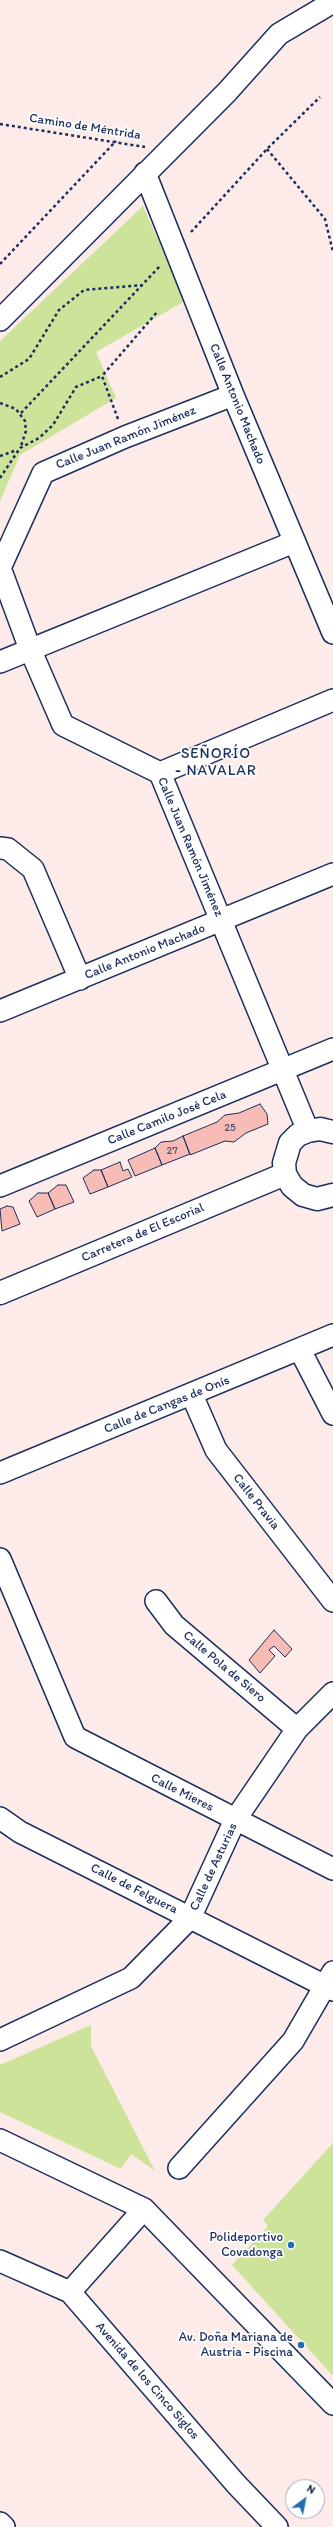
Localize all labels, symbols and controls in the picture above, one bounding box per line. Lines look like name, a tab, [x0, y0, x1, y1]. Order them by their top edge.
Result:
street label: Camino de Méntrida	[28, 110, 142, 144]
street label: Calle Antonio Machado	[206, 341, 268, 467]
street label: Calle Juan Ramón Jiménez	[54, 403, 198, 473]
district label: SEÑORÍO - NAVALAR	[175, 745, 257, 780]
street label: Calle Juan Ramón Jiménez	[154, 775, 226, 919]
street label: Calle Antonio Machado	[82, 921, 208, 983]
street label: Calle Camilo José Cela	[105, 1087, 229, 1149]
house number: 25	[224, 1121, 236, 1135]
house number: 27	[166, 1144, 178, 1158]
street label: Carretera de El Escorial	[79, 1200, 207, 1266]
street label: Calle de Cangas de Onís	[102, 1373, 232, 1437]
street label: Calle Pravia	[229, 1471, 283, 1533]
street label: Calle Pola de Siero	[180, 1628, 268, 1706]
street label: Calle Mieres	[148, 1770, 216, 1816]
street label: Calle de Asturias	[187, 1821, 241, 1913]
street label: Calle de Felguera	[88, 1860, 180, 1918]
place label: Polideportivo Covadonga	[210, 2230, 283, 2261]
marker: Polideportivo Covadonga	[286, 2240, 296, 2250]
street label: Avenida de los Cinco Siglos	[92, 2319, 202, 2443]
place label: Av. Doña Mariana de Austria - Piscina	[179, 2330, 293, 2361]
marker: Av. Doña Mariana de Austria - Piscina	[296, 2340, 306, 2350]
north arrow	[285, 2479, 325, 2519]
text: N	[304, 2482, 318, 2497]

